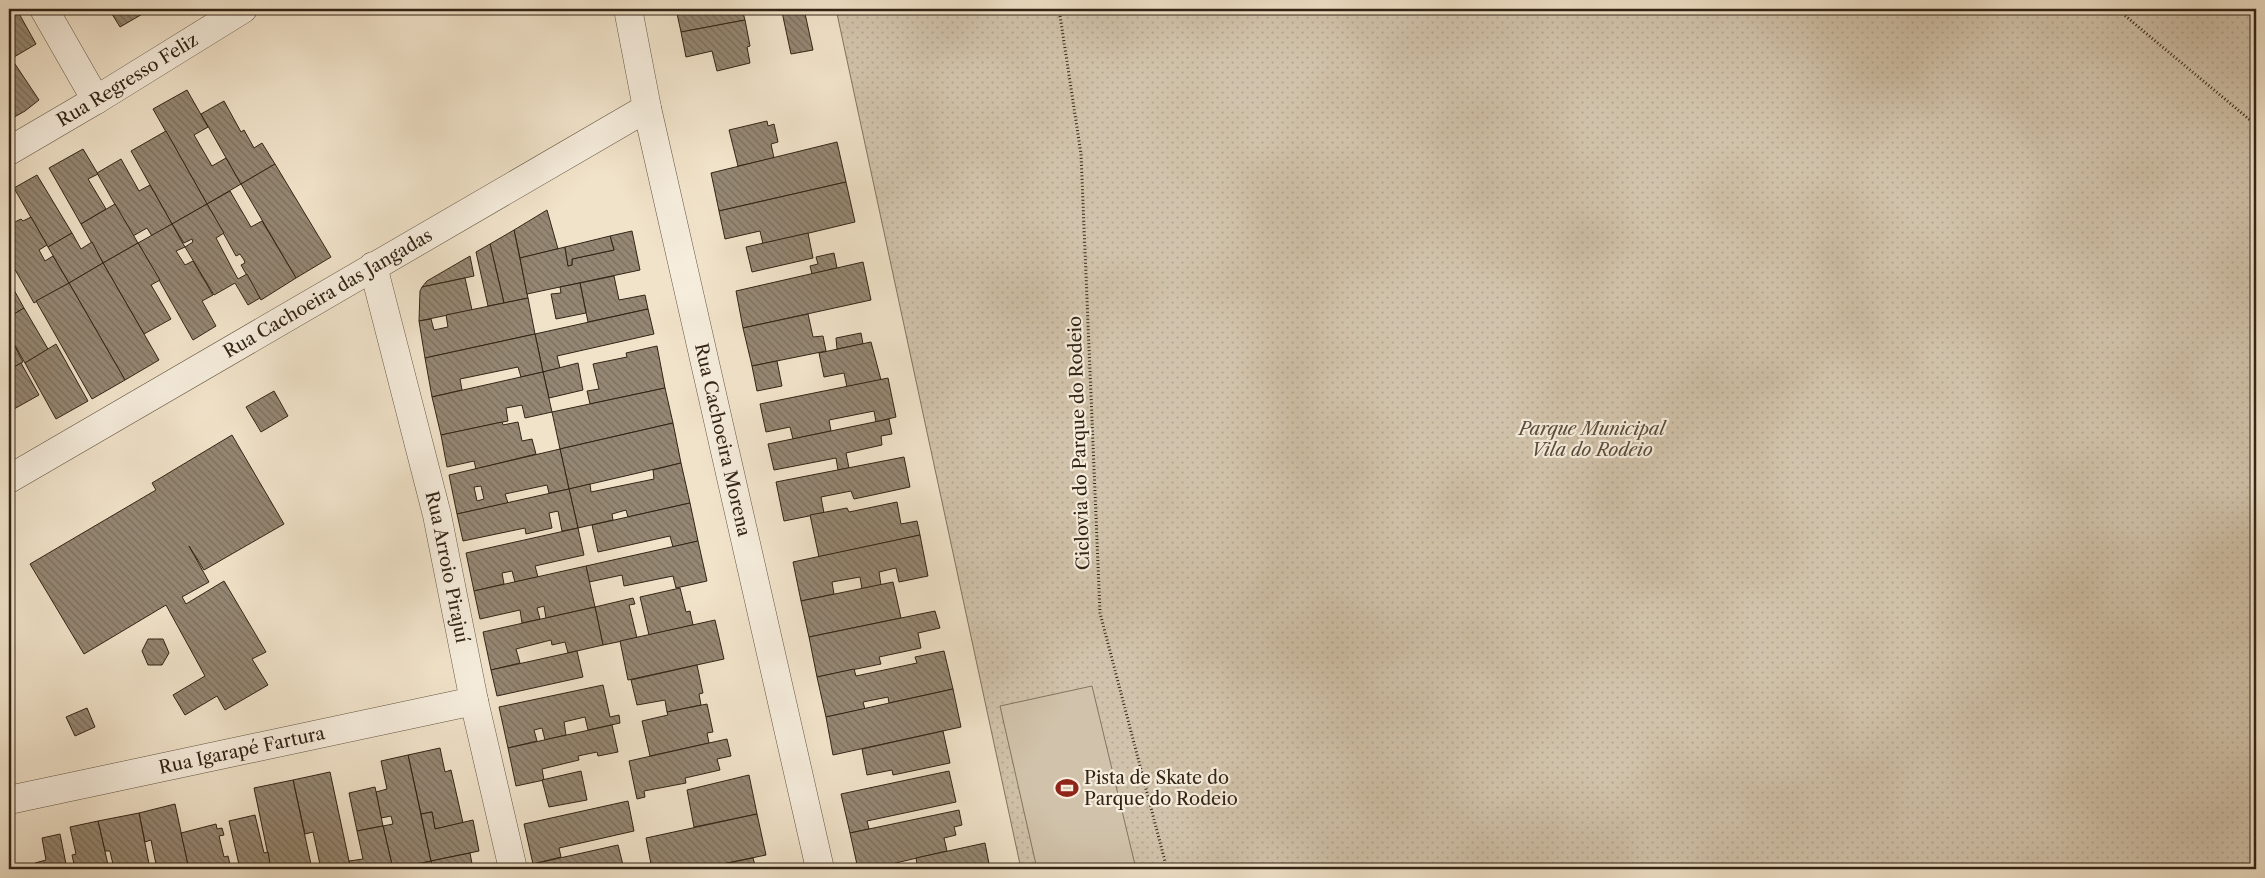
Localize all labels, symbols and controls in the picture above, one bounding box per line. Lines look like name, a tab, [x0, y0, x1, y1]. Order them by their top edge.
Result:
street label: Rua Regresso Feliz	[53, 29, 202, 131]
street label: Rua Cachoeira das Jangadas	[220, 224, 436, 363]
street label: Ciclovia do Parque do Rodeio	[1064, 315, 1094, 571]
street label: Rua Cachoeira Morena	[690, 341, 755, 539]
park label: Parque Municipal Vila do Rodeio	[1517, 418, 1667, 461]
street label: Rua Arroio Pirajuí	[420, 489, 473, 645]
street label: Rua Igarapé Fartura	[157, 722, 327, 779]
place label: Pista de Skate do Parque do Rodeio	[1084, 767, 1238, 810]
sports icon: Pista de Skate do Parque do Rodeio	[1054, 775, 1080, 801]

